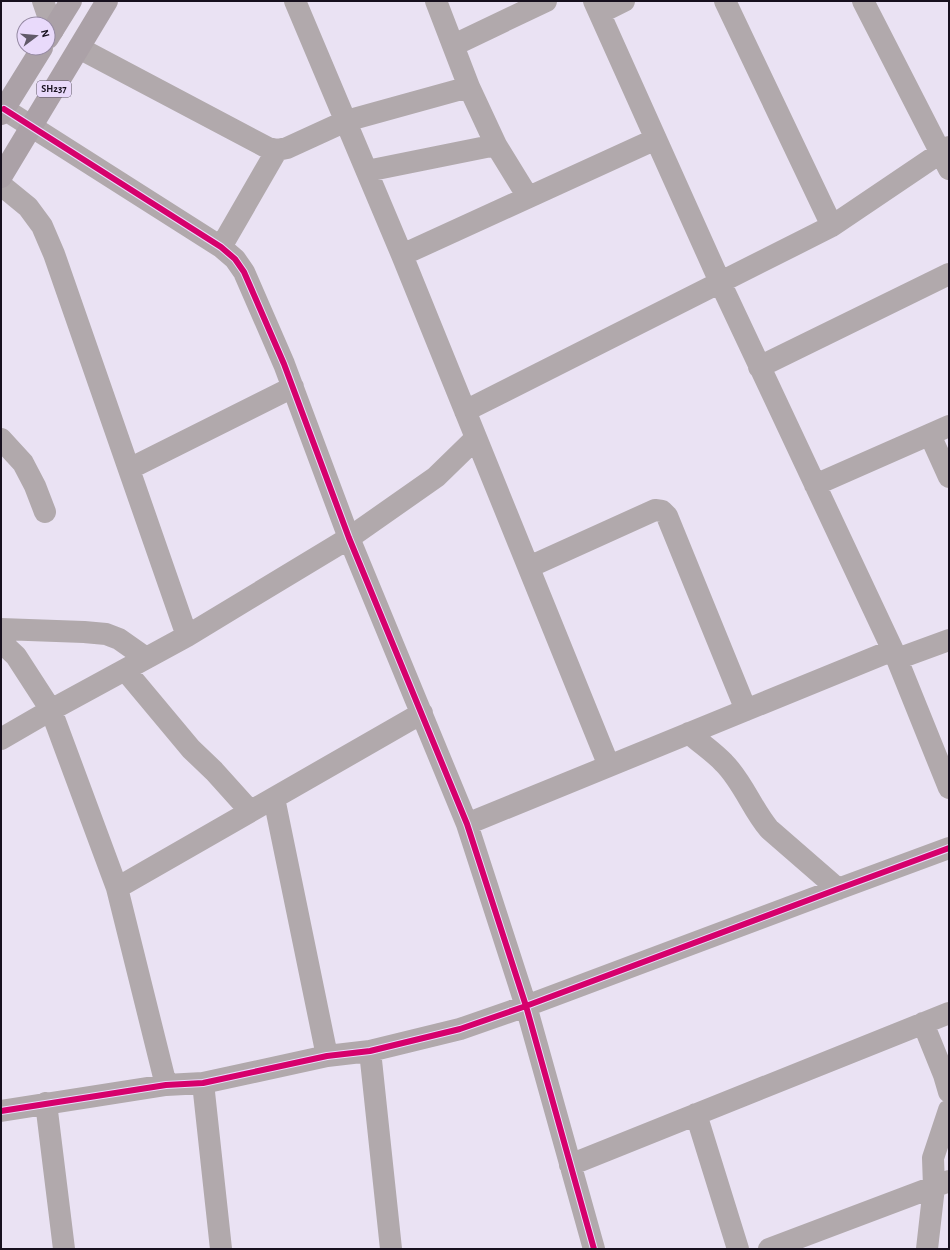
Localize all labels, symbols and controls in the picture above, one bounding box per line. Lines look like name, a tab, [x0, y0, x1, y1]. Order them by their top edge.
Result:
north arrow	[16, 16, 56, 56]
text: N	[39, 28, 51, 39]
road number: SH237	[37, 81, 71, 97]

